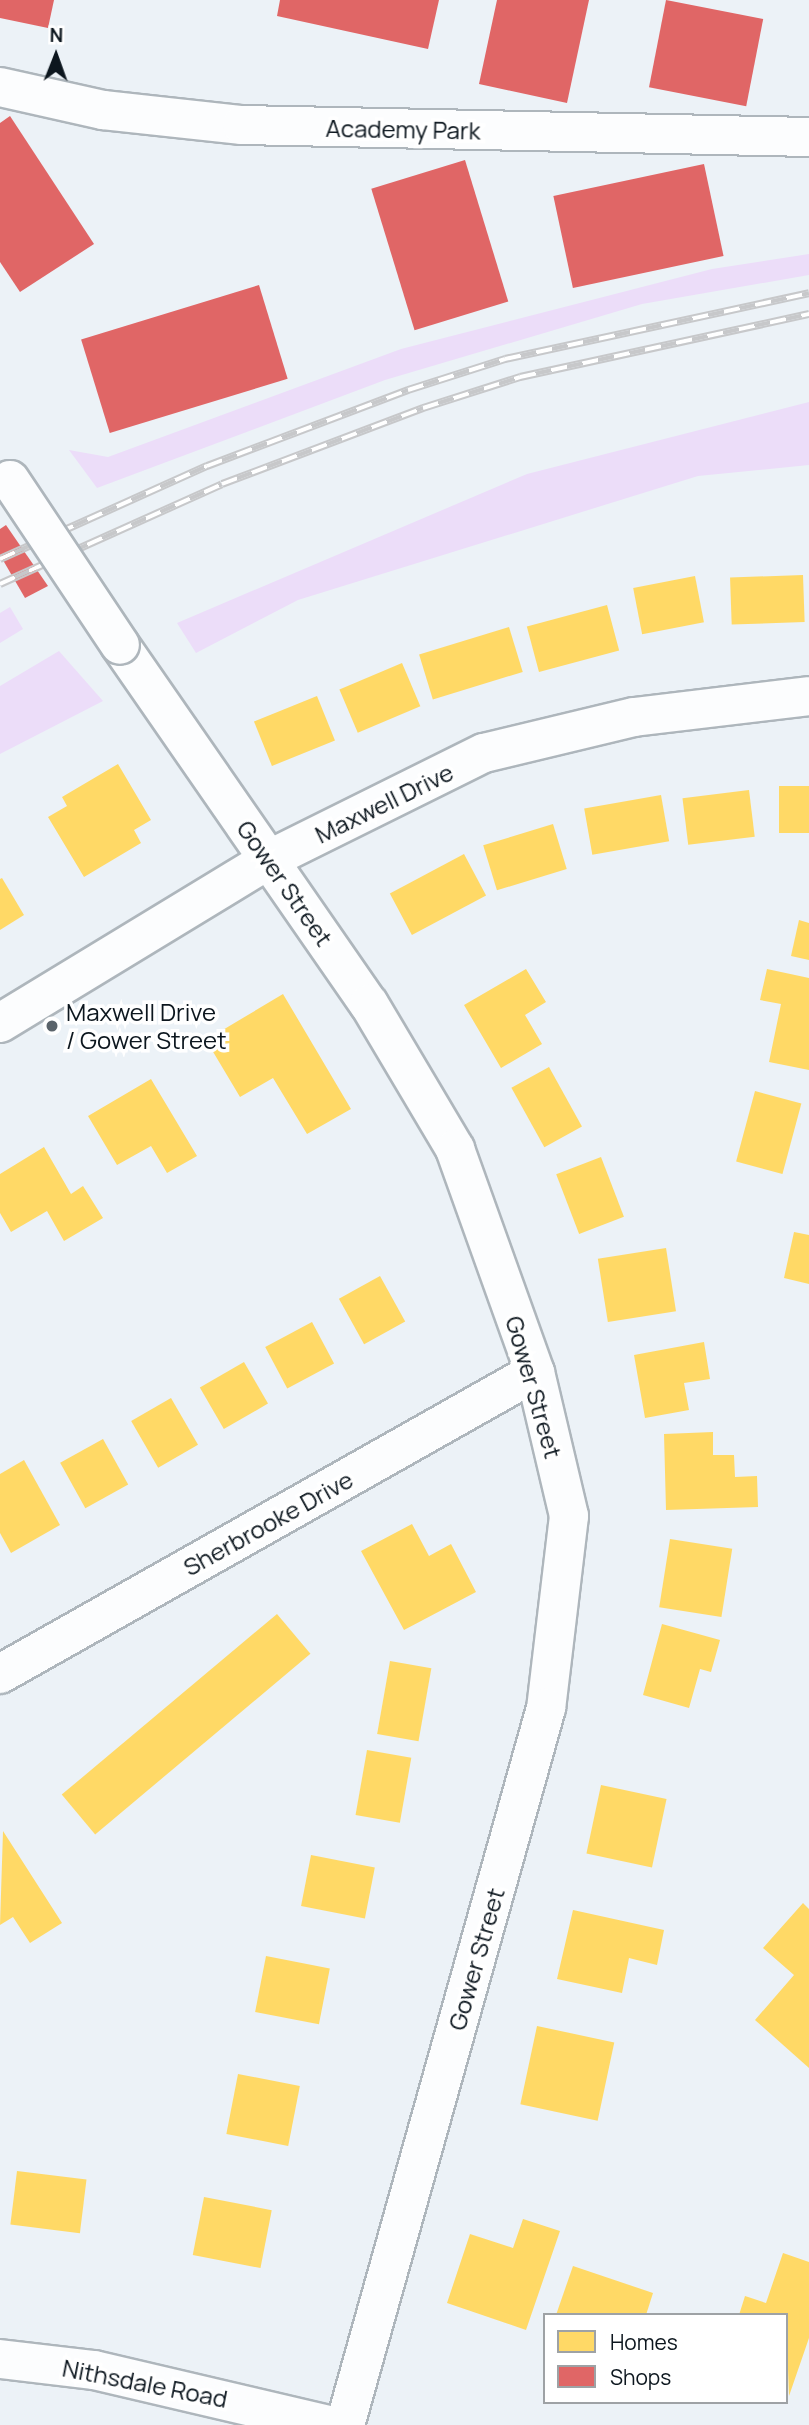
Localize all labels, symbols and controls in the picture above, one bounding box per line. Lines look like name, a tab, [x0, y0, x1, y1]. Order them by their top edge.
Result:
north arrow	[21, 21, 91, 91]
text: N	[49, 22, 63, 48]
street label: Academy Park	[325, 113, 481, 145]
street label: Maxwell Drive	[310, 757, 458, 849]
street label: Gower Street	[231, 815, 339, 951]
place label: Maxwell Drive / Gower Street	[66, 998, 227, 1054]
marker: Maxwell Drive / Gower Street	[44, 1018, 60, 1034]
street label: Gower Street	[500, 1313, 568, 1461]
street label: Sherbrooke Drive	[178, 1465, 358, 1581]
street label: Gower Street	[442, 1885, 510, 2033]
legend	[543, 2313, 788, 2404]
text: Homes	[610, 2328, 678, 2356]
street label: Nithsdale Road	[60, 2353, 230, 2413]
text: Shops	[610, 2363, 671, 2391]

